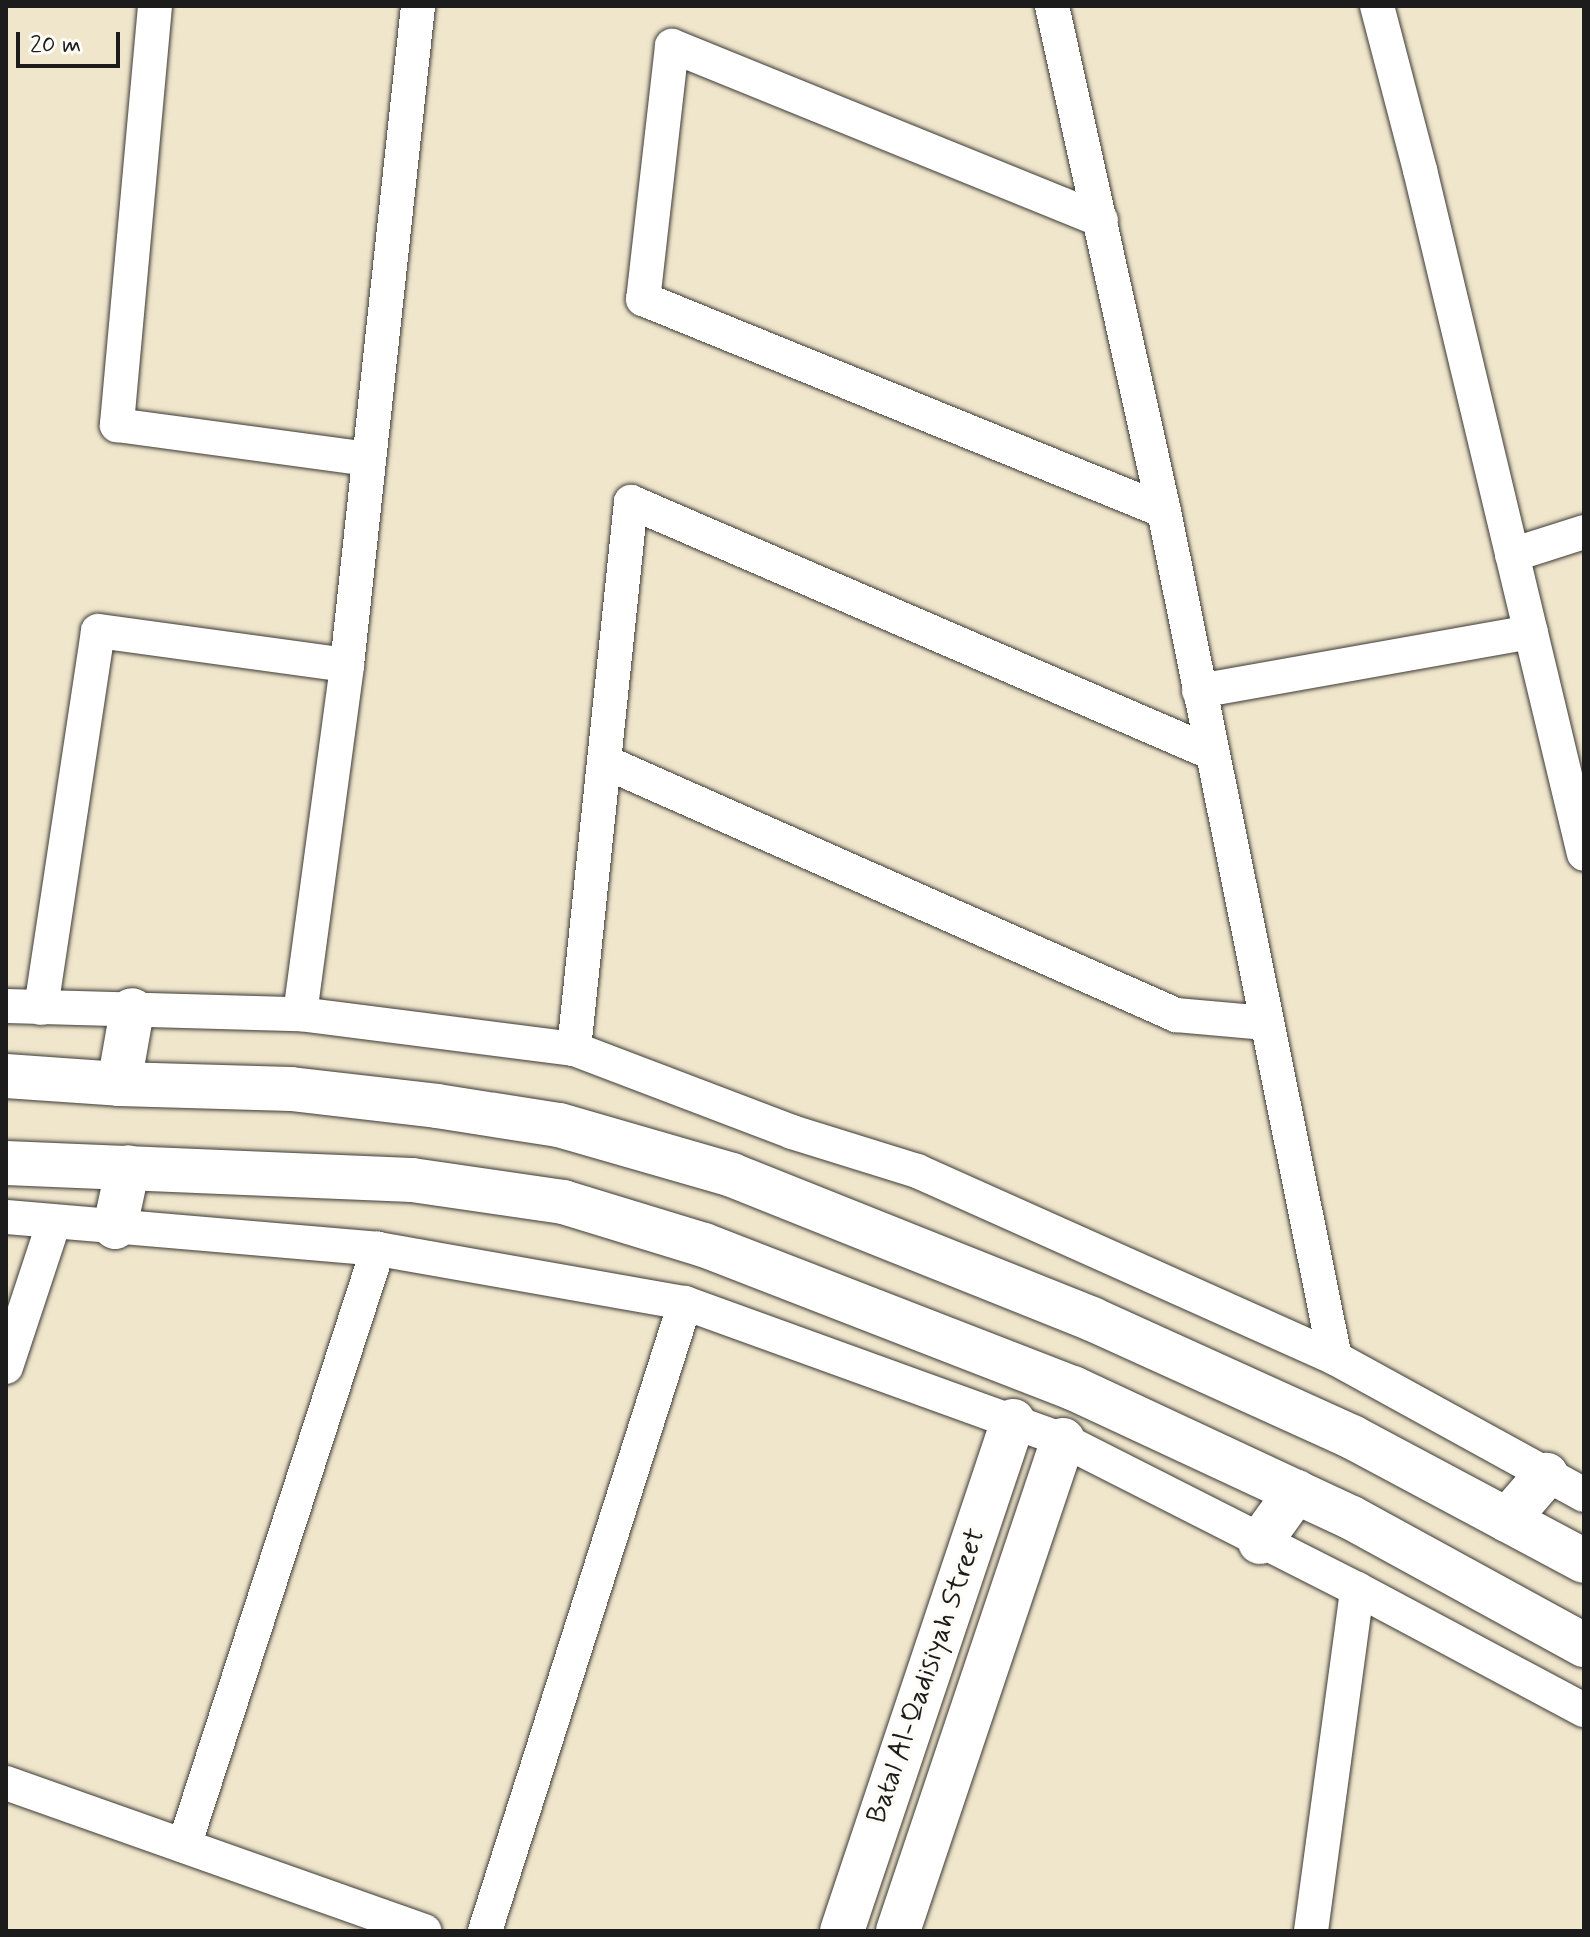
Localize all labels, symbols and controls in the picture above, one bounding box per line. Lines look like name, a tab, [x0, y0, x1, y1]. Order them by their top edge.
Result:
scale bar	[20, 16, 124, 66]
text: 20 m	[30, 30, 81, 61]
street label: Batal Al-Qadisiyah Street	[861, 1525, 993, 1827]

